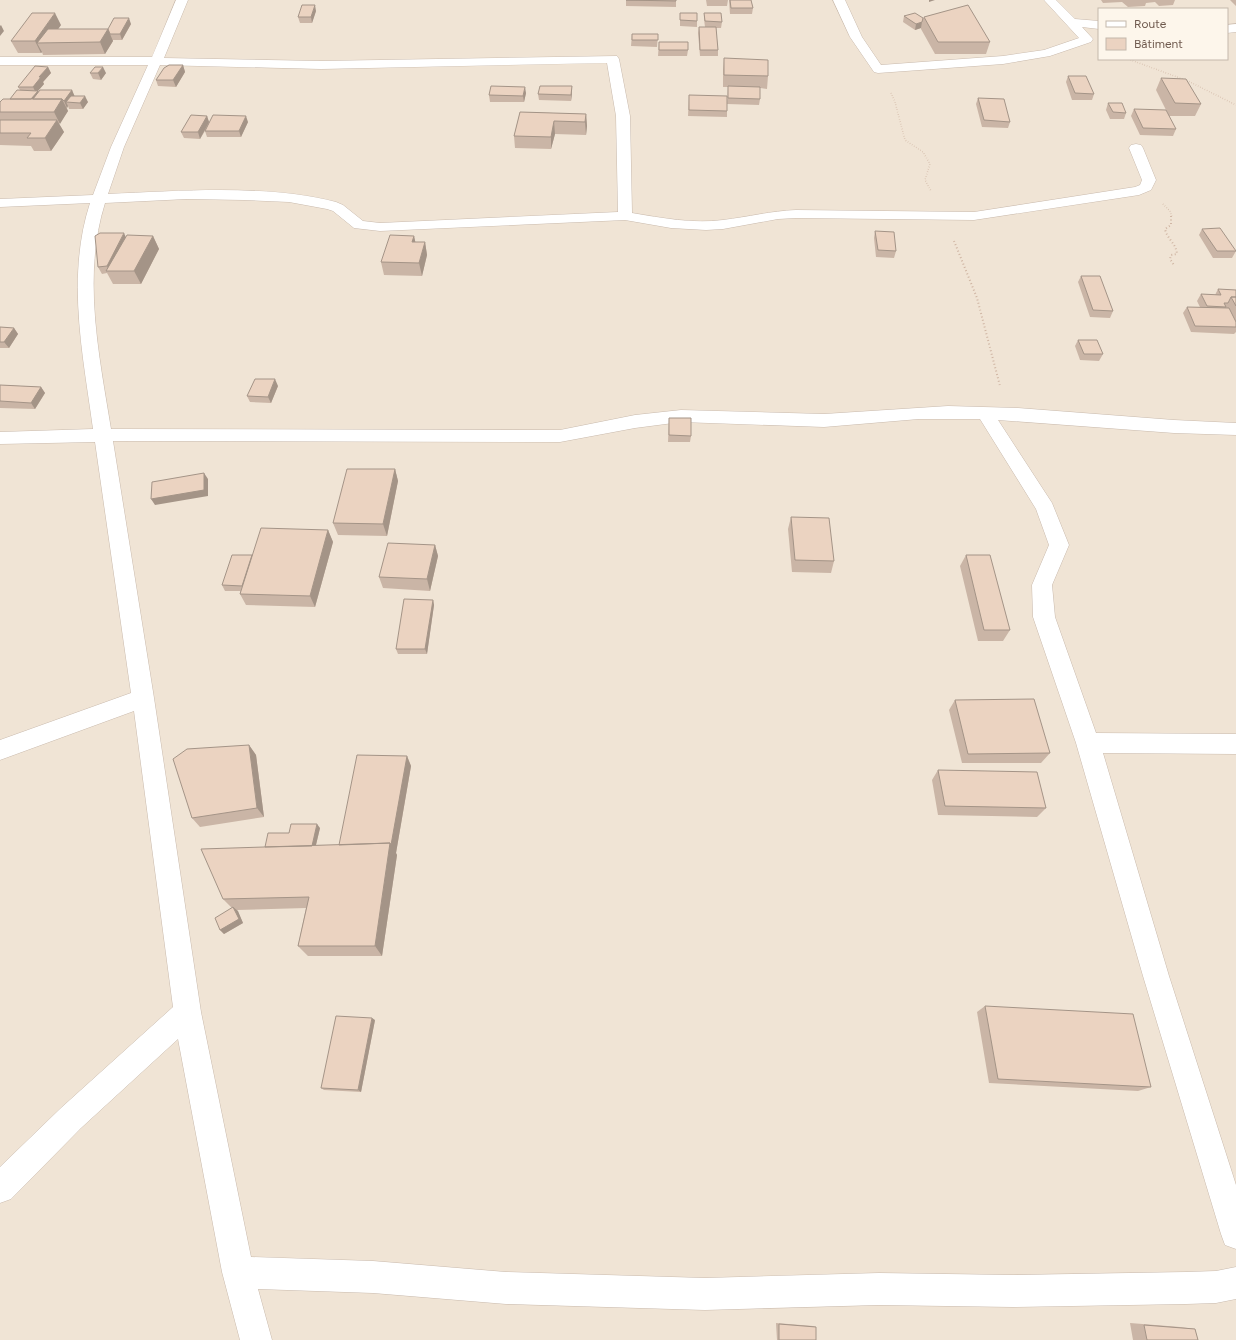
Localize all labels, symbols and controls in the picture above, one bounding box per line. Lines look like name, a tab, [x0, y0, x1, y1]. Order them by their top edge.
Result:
legend	[1098, 8, 1228, 60]
text: Route	[1134, 17, 1167, 31]
text: Bâtiment	[1134, 37, 1183, 51]

